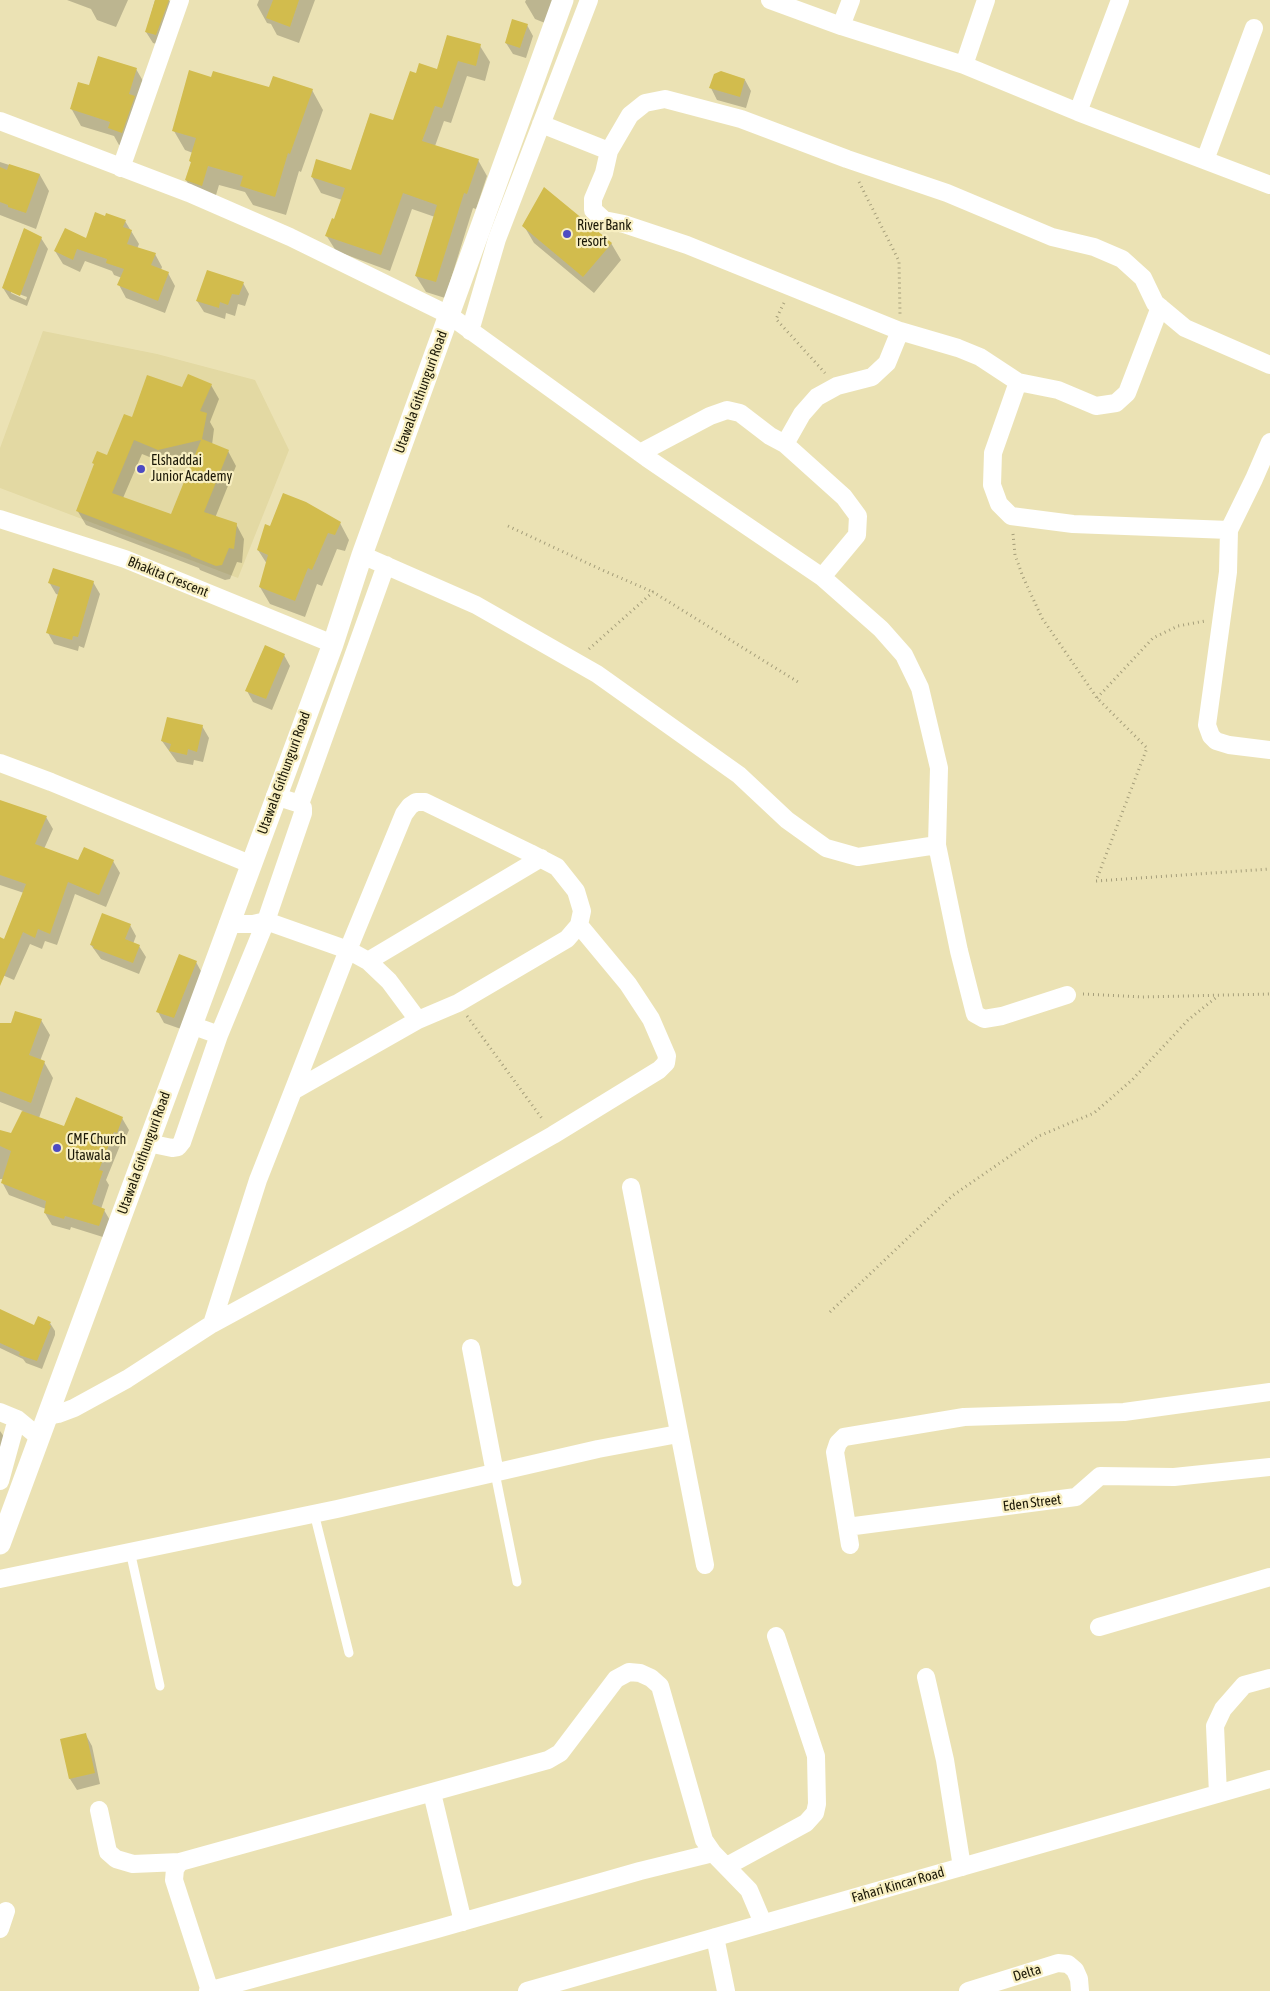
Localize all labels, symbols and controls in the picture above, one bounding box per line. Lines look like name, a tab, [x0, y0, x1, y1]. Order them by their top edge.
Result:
place label: River Bank resort	[577, 218, 631, 250]
marker: River Bank resort	[561, 228, 573, 240]
street label: Utawala Githunguri Road	[391, 328, 451, 456]
place label: Elshaddai Junior Academy	[151, 453, 232, 486]
marker: Elshaddai Junior Academy	[135, 463, 147, 475]
street label: Bhakita Crescent	[125, 553, 211, 601]
street label: Utawala Githunguri Road	[254, 709, 314, 837]
street label: Utawala Githunguri Road	[114, 1089, 174, 1217]
place label: CMF Church Utawala	[67, 1132, 126, 1164]
marker: CMF Church Utawala	[51, 1142, 63, 1154]
street label: Eden Street	[1002, 1491, 1062, 1515]
street label: Fahari Kincar Road	[850, 1864, 946, 1906]
street label: Delta	[1011, 1961, 1043, 1985]

